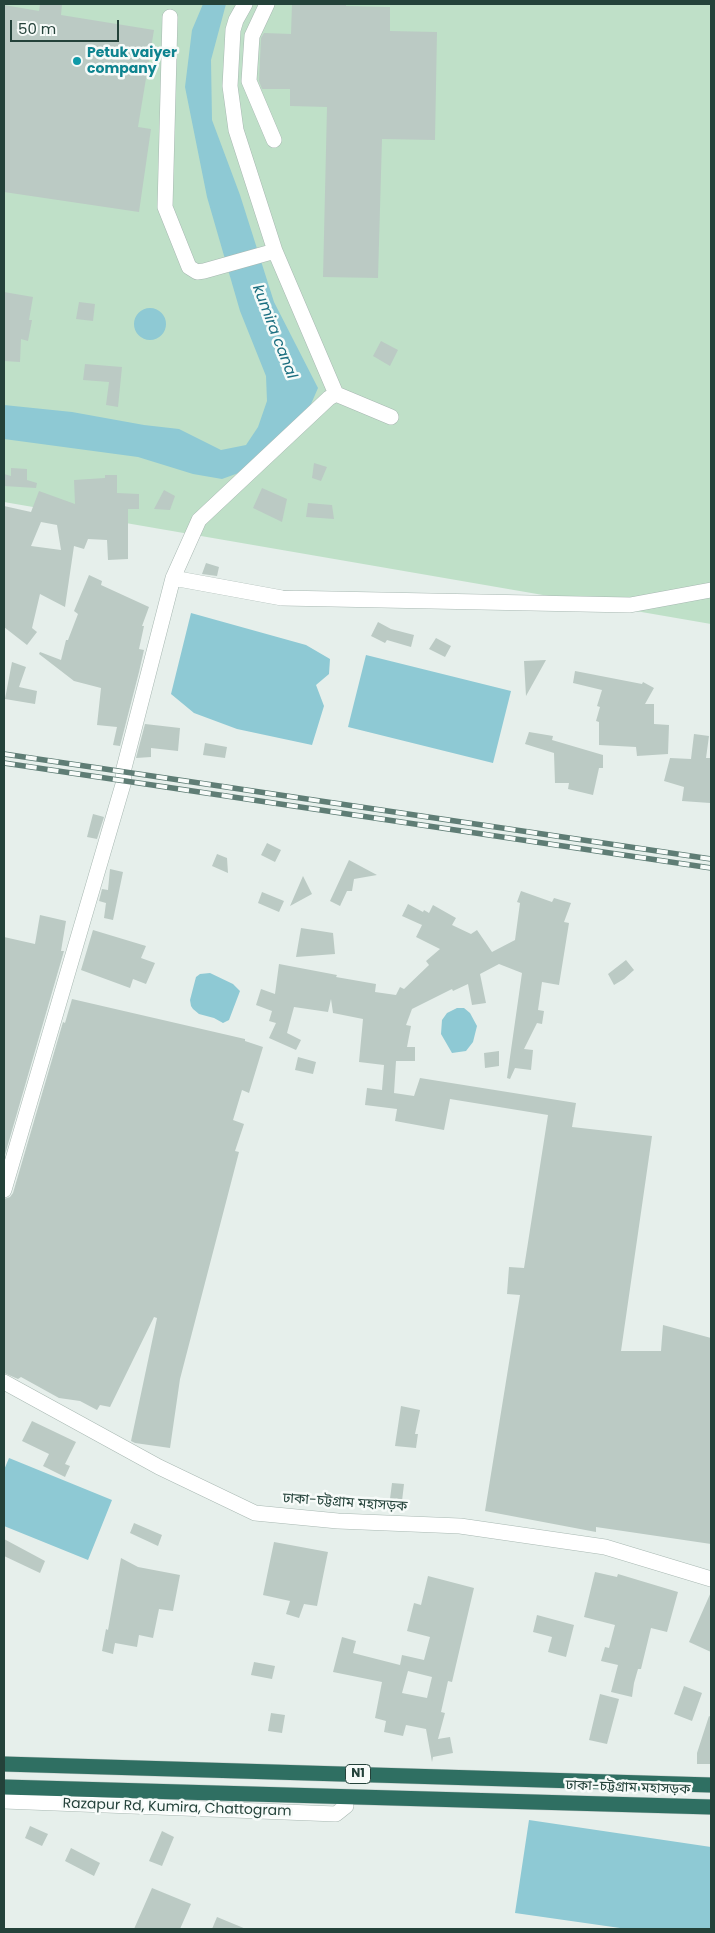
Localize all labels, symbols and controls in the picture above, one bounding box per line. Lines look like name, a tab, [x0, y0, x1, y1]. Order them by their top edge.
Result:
scale bar	[12, 10, 121, 42]
text: 50 m	[18, 18, 56, 39]
place label: Petuk vaiyer company	[87, 45, 177, 78]
marker: Petuk vaiyer company	[71, 55, 83, 67]
water label: kumira canal	[248, 282, 300, 382]
street label: ঢাকা-চট্টগ্রাম মহাসড়ক	[282, 1490, 408, 1516]
road number: N1	[346, 1765, 370, 1784]
street label: ঢাকা-চট্টগ্রাম মহাসড়ক	[565, 1777, 691, 1799]
street label: Razapur Rd, Kumira, Chattogram	[62, 1796, 292, 1820]

